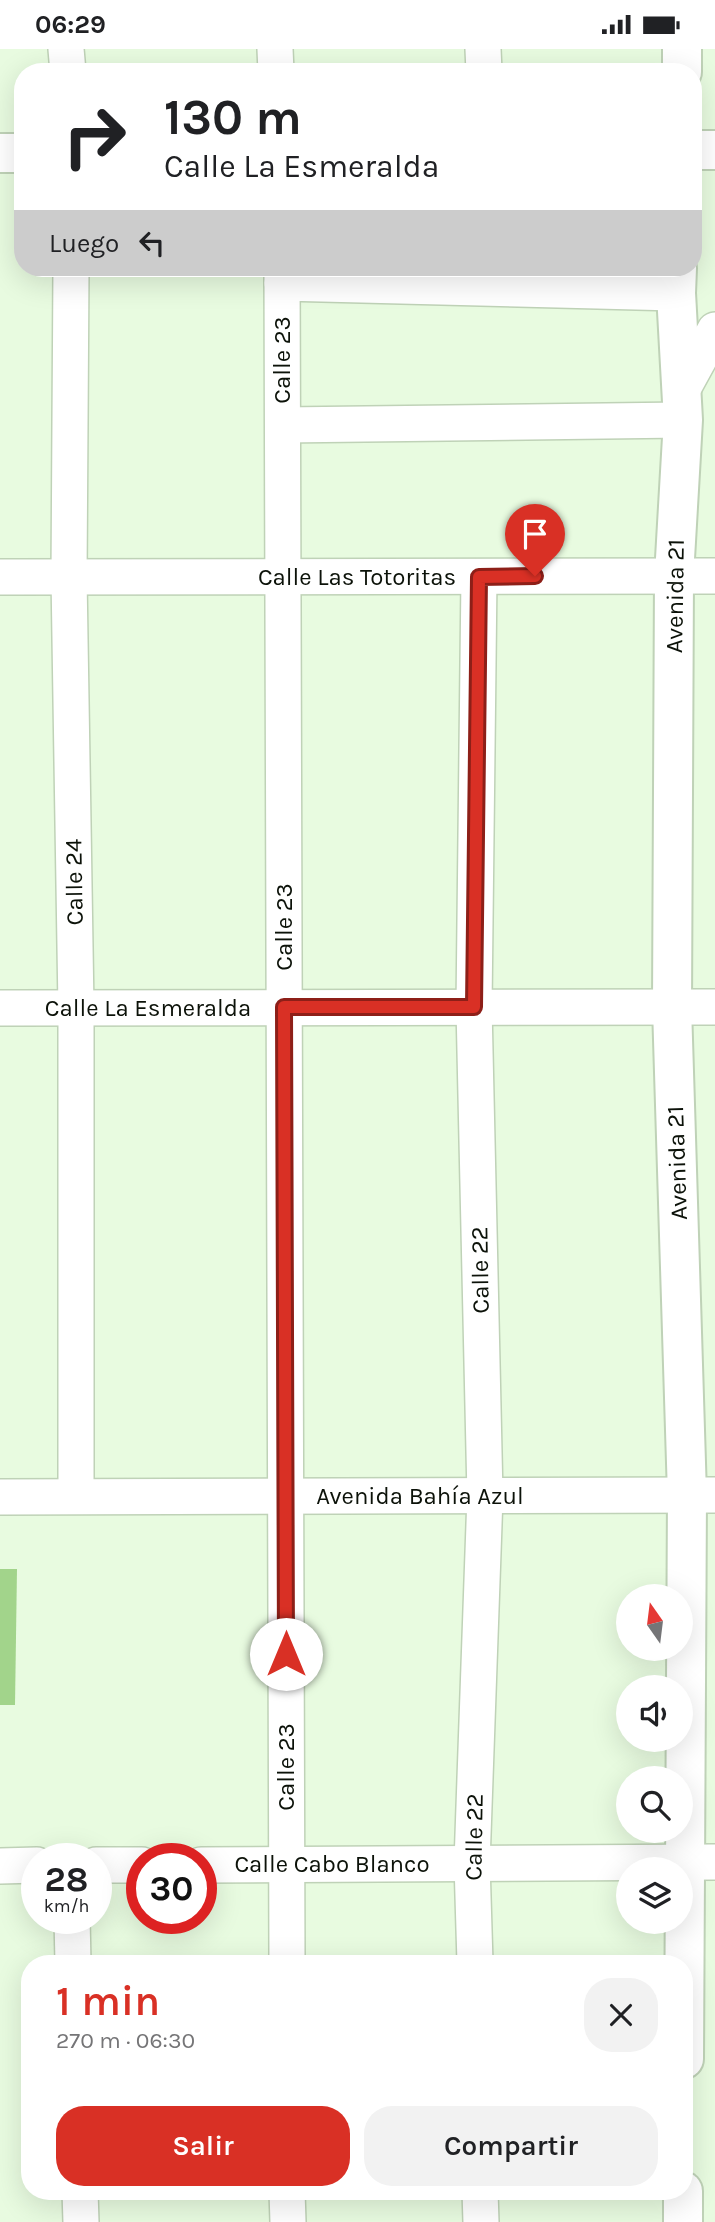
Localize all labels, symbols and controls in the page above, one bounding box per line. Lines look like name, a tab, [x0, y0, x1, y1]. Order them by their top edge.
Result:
text: 06:29	[35, 9, 106, 40]
text: 130 m	[164, 89, 302, 146]
icon: right	[49, 91, 140, 182]
text: Calle La Esmeralda	[164, 148, 439, 185]
icon: left	[133, 224, 171, 262]
text: Luego	[49, 228, 119, 259]
street label: Calle 23	[268, 316, 296, 404]
pin	[505, 504, 565, 576]
icon: arrive	[516, 515, 554, 553]
street label: Avenida 21	[660, 539, 690, 653]
street label: Calle Las Totoritas	[258, 563, 456, 591]
street label: Calle 24	[59, 838, 89, 926]
street label: Calle 23	[270, 883, 298, 971]
street label: Calle La Esmeralda	[45, 994, 251, 1022]
street label: Avenida 21	[661, 1105, 693, 1221]
street label: Calle 22	[465, 1226, 495, 1314]
street label: Avenida Bahía Azul	[316, 1482, 524, 1510]
north arrow	[616, 1584, 693, 1661]
map controls	[616, 1584, 693, 1934]
position arrow	[249, 1617, 323, 1691]
button: sound	[616, 1675, 693, 1752]
street label: Calle 23	[272, 1723, 300, 1811]
button: search	[616, 1766, 693, 1843]
street label: Calle 22	[459, 1793, 489, 1881]
speed limit sign: 30	[126, 1843, 217, 1934]
street label: Calle Cabo Blanco	[234, 1850, 430, 1878]
button: layers	[616, 1857, 693, 1934]
text: 28	[45, 1859, 88, 1900]
text: km/h	[44, 1895, 89, 1917]
text: 1 min	[56, 1976, 160, 2026]
button: close	[584, 1978, 658, 2052]
text: 270 m · 06:30	[56, 2027, 195, 2054]
button: Salir	[56, 2106, 350, 2186]
button: Compartir	[364, 2106, 658, 2186]

